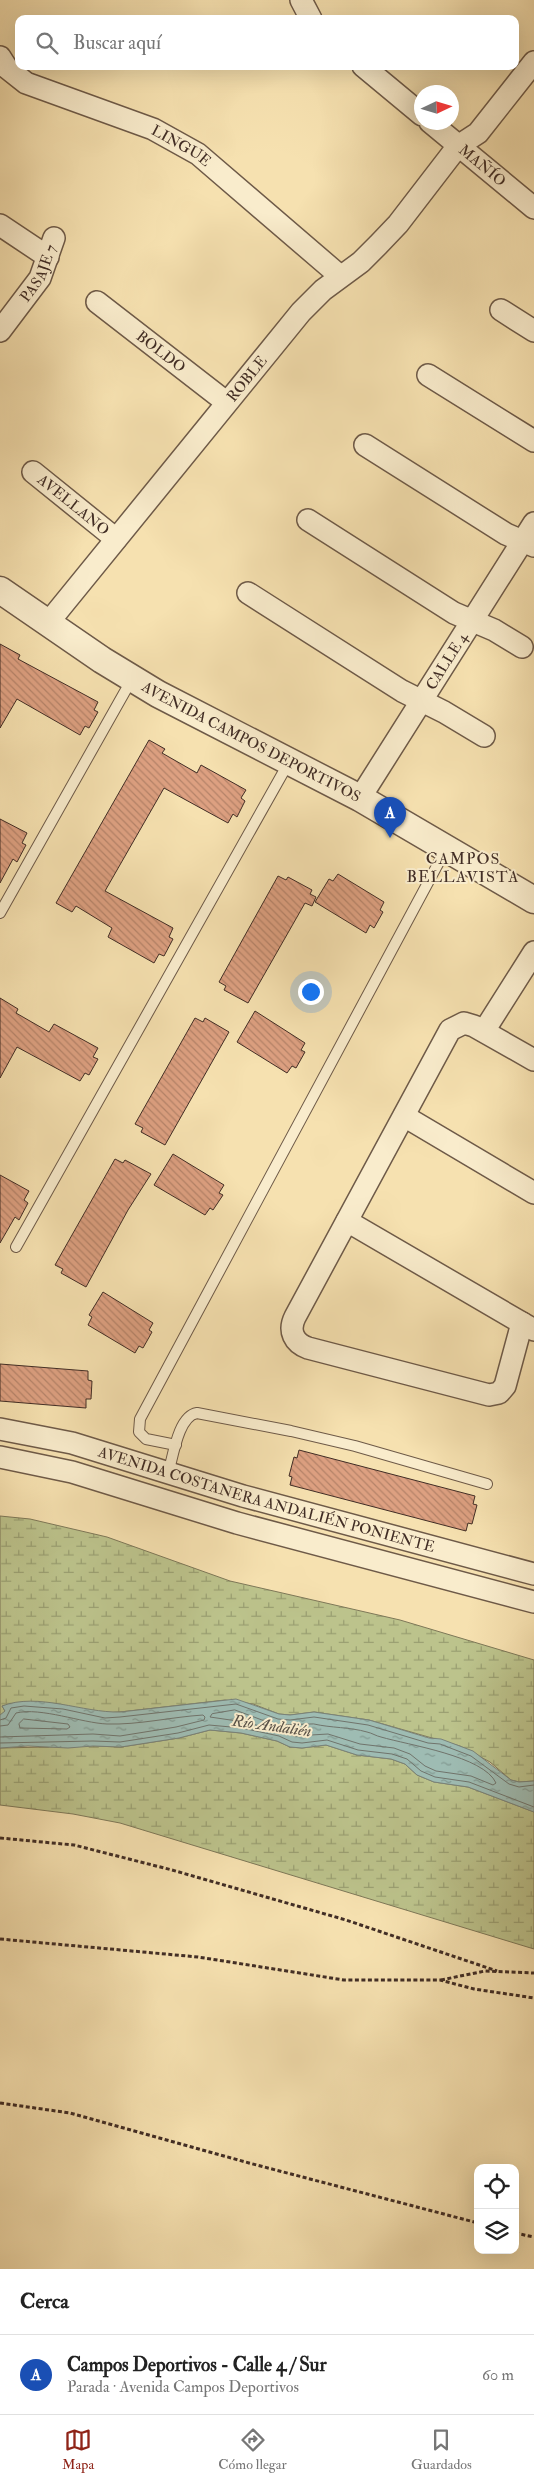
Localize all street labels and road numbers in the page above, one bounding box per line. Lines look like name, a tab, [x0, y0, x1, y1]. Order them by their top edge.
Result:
street label: LINGUE	[148, 121, 215, 171]
street label: MAÑÍO	[455, 141, 510, 191]
street label: PASAJE 7	[16, 242, 61, 306]
street label: BOLDO	[132, 327, 189, 377]
street label: ROBLE	[223, 352, 272, 406]
street label: AVELLANO	[33, 470, 113, 540]
street label: CALLE 4	[422, 628, 473, 694]
street label: AVENIDA CAMPOS DEPORTIVOS	[137, 677, 364, 807]
street label: AVENIDA COSTANERA ANDALIÉN PONIENTE	[95, 1442, 437, 1557]

